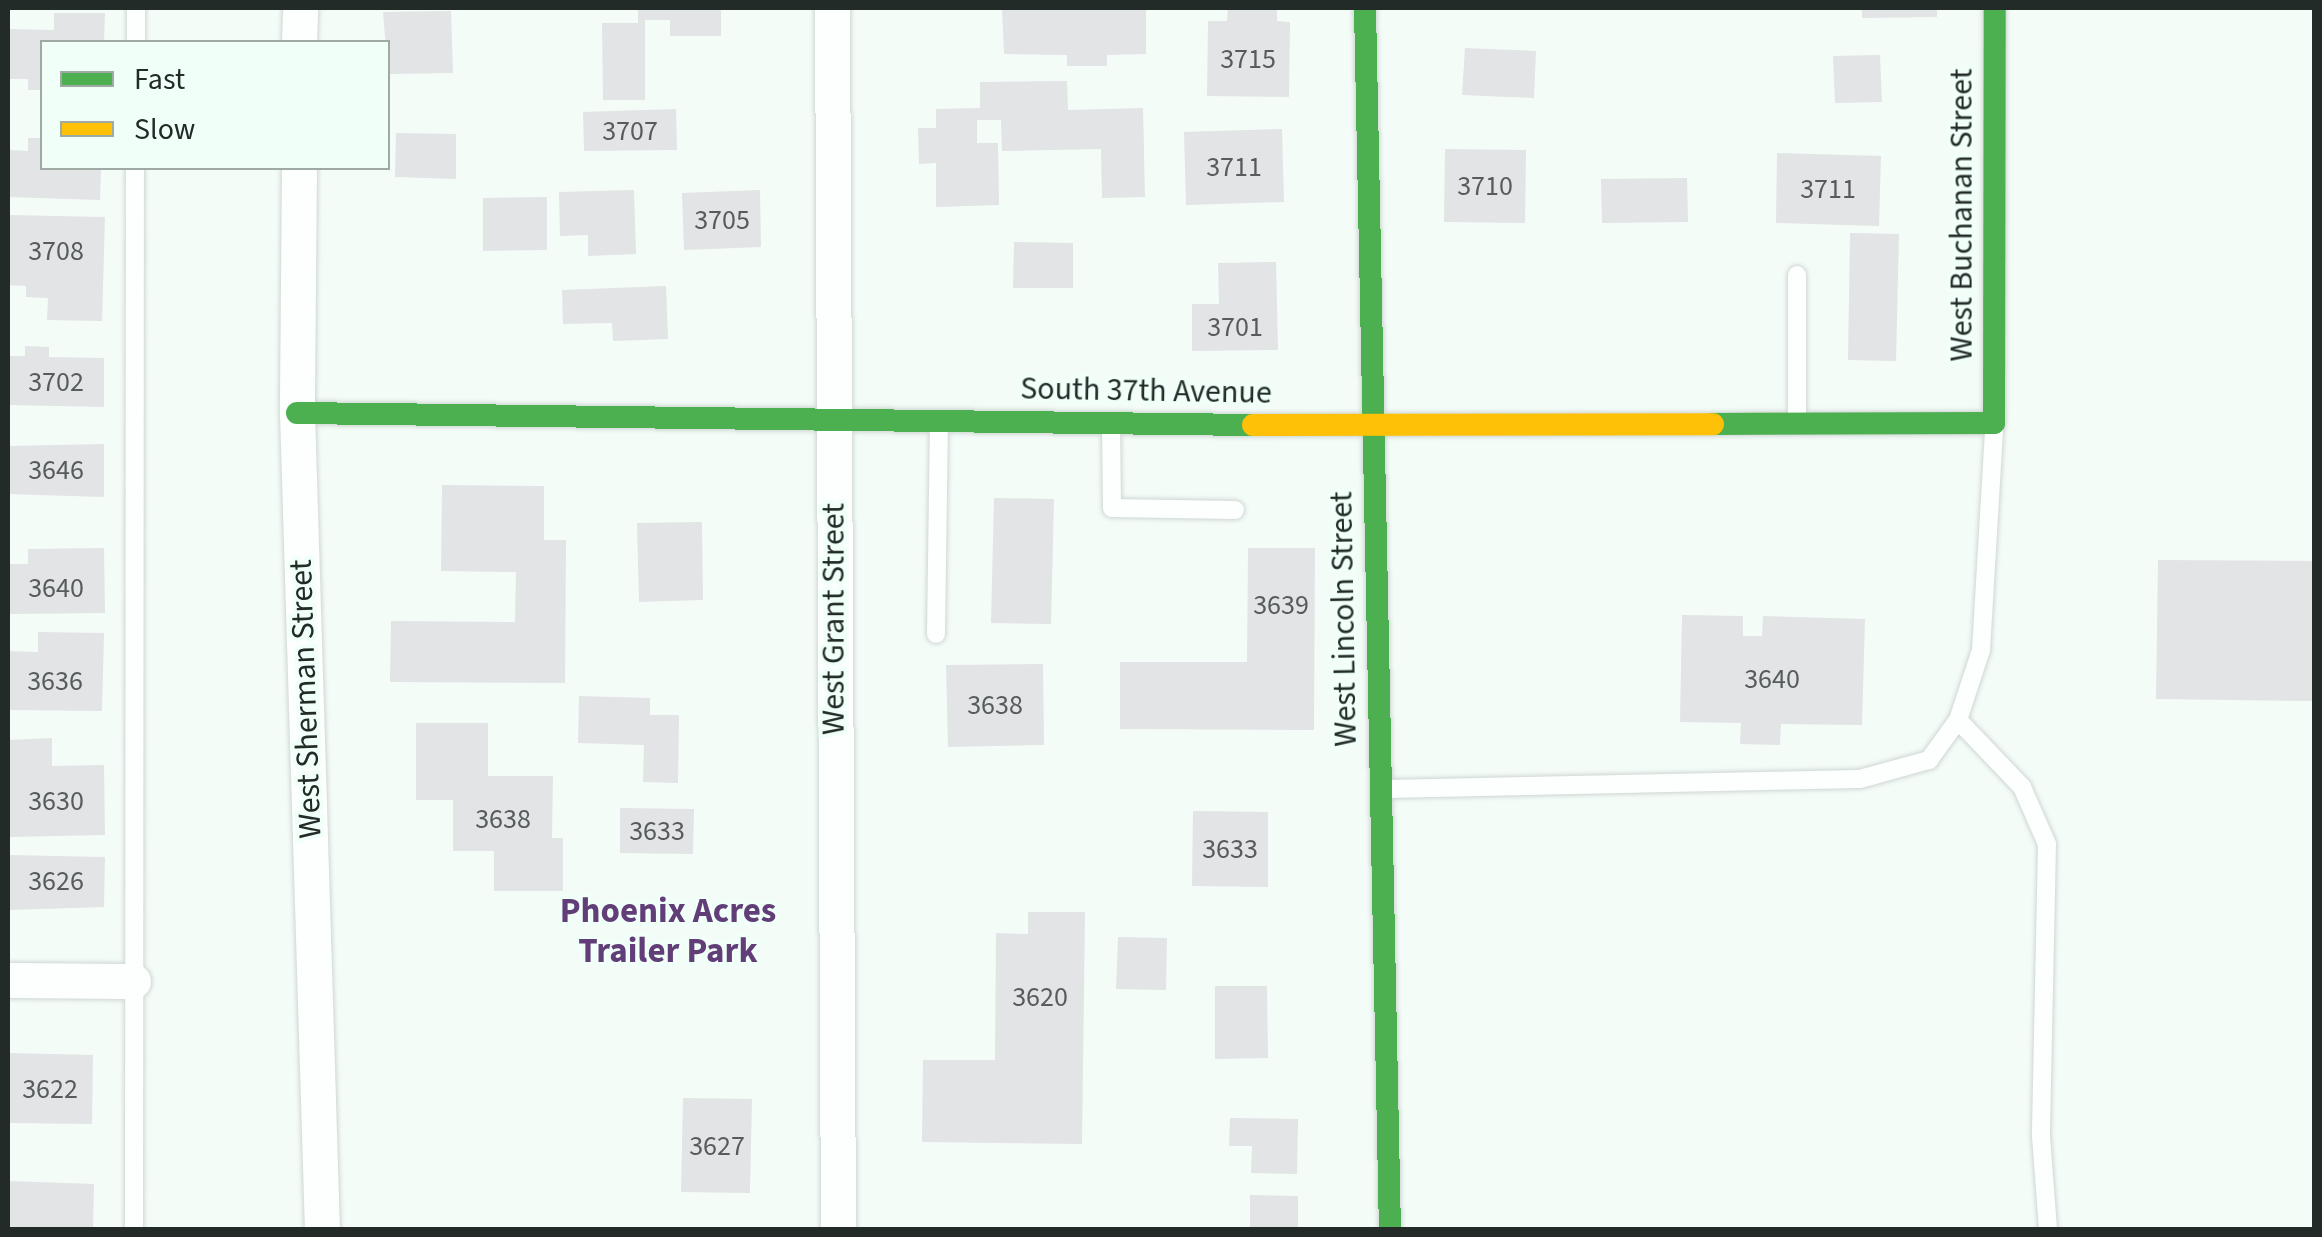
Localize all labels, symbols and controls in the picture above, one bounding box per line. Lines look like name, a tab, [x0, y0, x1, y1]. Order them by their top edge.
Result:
legend	[40, 40, 390, 170]
house number: 3715	[1220, 42, 1276, 76]
text: Fast	[134, 58, 185, 101]
street label: West Buchanan Street	[1943, 68, 1981, 362]
text: Slow	[134, 108, 195, 151]
house number: 3707	[602, 114, 658, 148]
house number: 3711	[1206, 150, 1262, 184]
house number: 3710	[1457, 169, 1513, 203]
house number: 3711	[1800, 172, 1856, 206]
house number: 3705	[694, 203, 750, 237]
house number: 3708	[28, 234, 84, 268]
house number: 3701	[1207, 310, 1263, 344]
house number: 3702	[28, 365, 84, 399]
street label: South 37th Avenue	[1020, 370, 1272, 412]
house number: 3646	[28, 453, 84, 487]
street label: West Lincoln Street	[1323, 491, 1365, 747]
street label: West Grant Street	[815, 503, 853, 735]
street label: West Sherman Street	[282, 559, 330, 839]
house number: 3640	[28, 571, 84, 605]
house number: 3639	[1253, 588, 1309, 622]
house number: 3640	[1744, 662, 1800, 696]
house number: 3636	[27, 664, 83, 698]
house number: 3638	[967, 688, 1023, 722]
house number: 3630	[28, 784, 84, 818]
house number: 3638	[475, 802, 531, 836]
house number: 3633	[629, 814, 685, 848]
house number: 3633	[1202, 832, 1258, 866]
house number: 3626	[28, 864, 84, 898]
district label: Phoenix Acres Trailer Park	[560, 890, 776, 972]
house number: 3620	[1012, 980, 1068, 1014]
house number: 3622	[22, 1072, 78, 1106]
house number: 3627	[689, 1129, 745, 1163]

